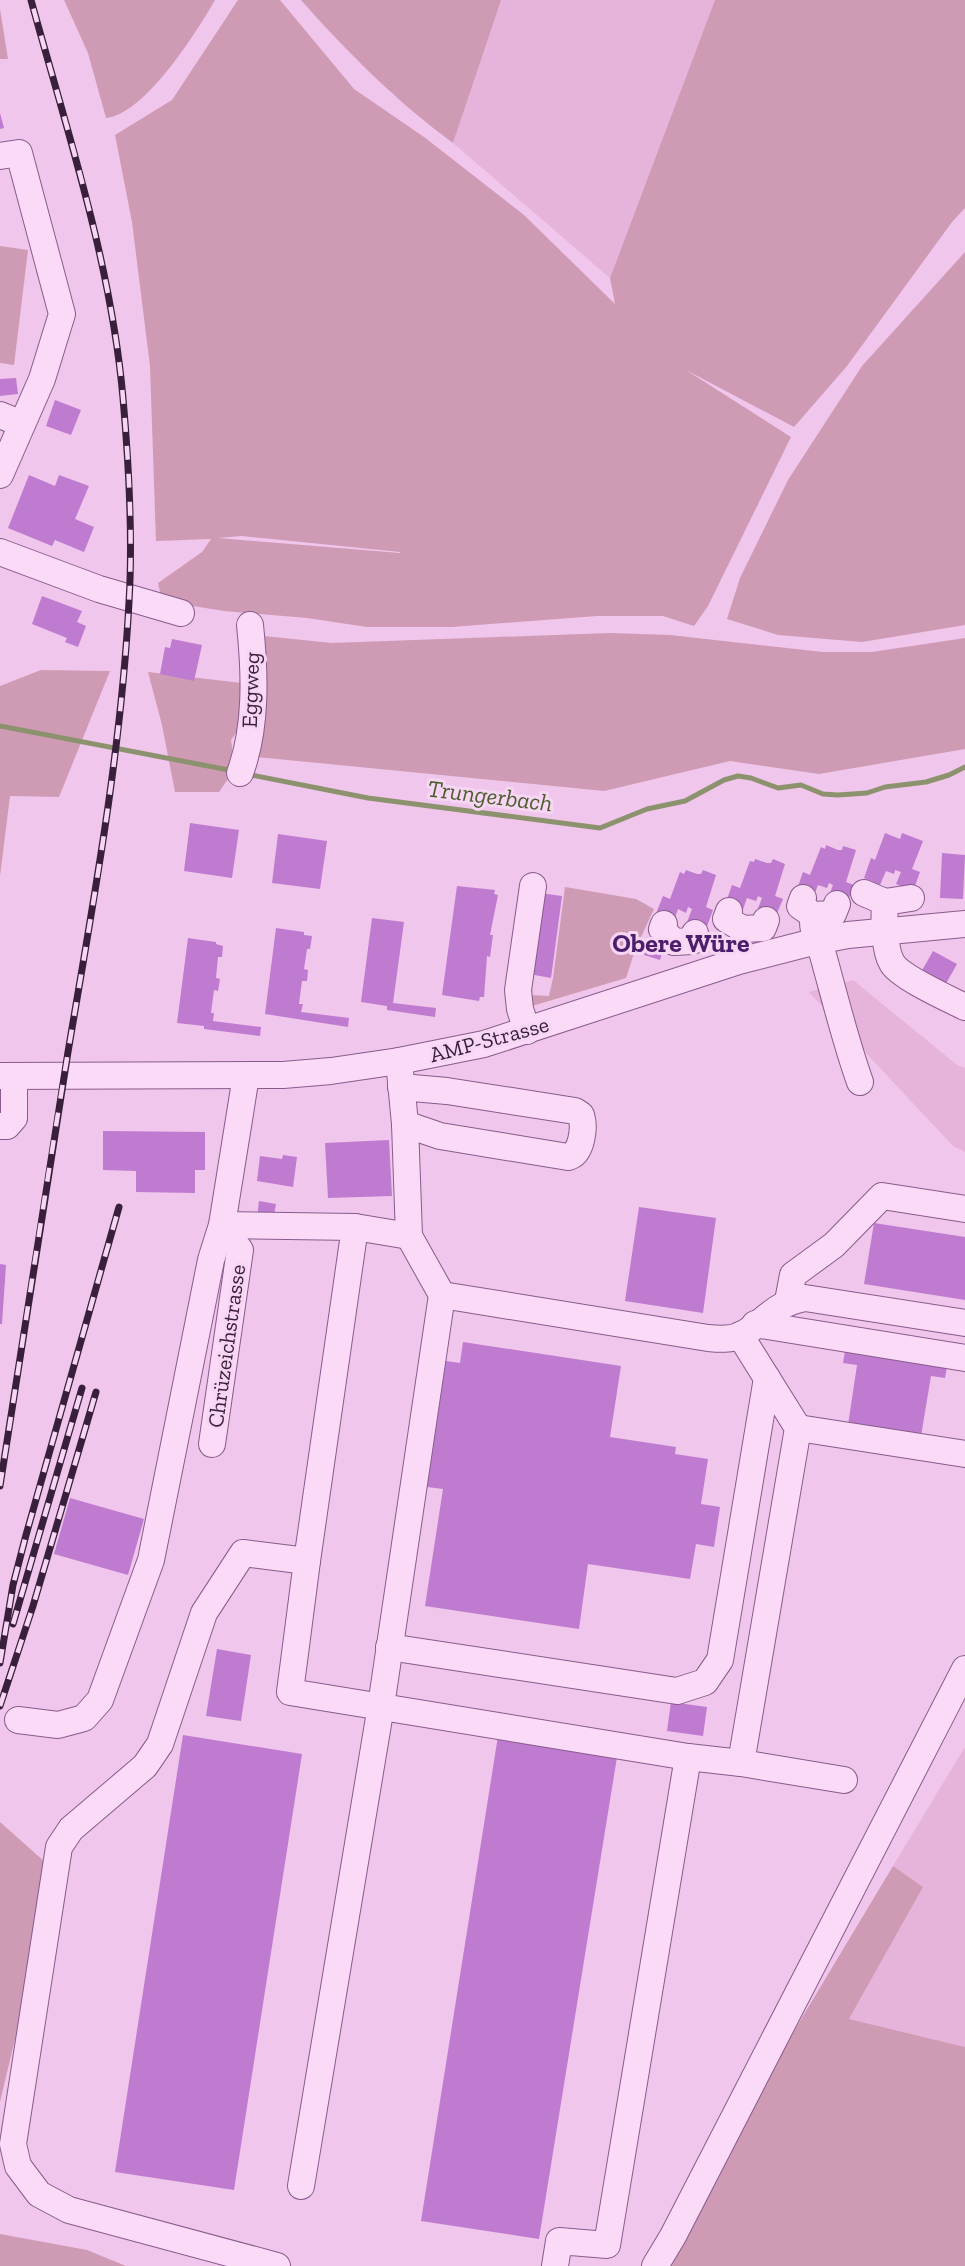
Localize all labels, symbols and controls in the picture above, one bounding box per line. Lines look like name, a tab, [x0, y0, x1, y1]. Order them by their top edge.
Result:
street label: Eggweg	[236, 652, 265, 728]
water label: Trungerbach	[426, 773, 554, 818]
district label: Obere Würe	[612, 927, 750, 959]
street label: AMP-Strasse	[427, 1011, 552, 1068]
street label: Chrüzeichstrasse	[202, 1263, 251, 1429]

